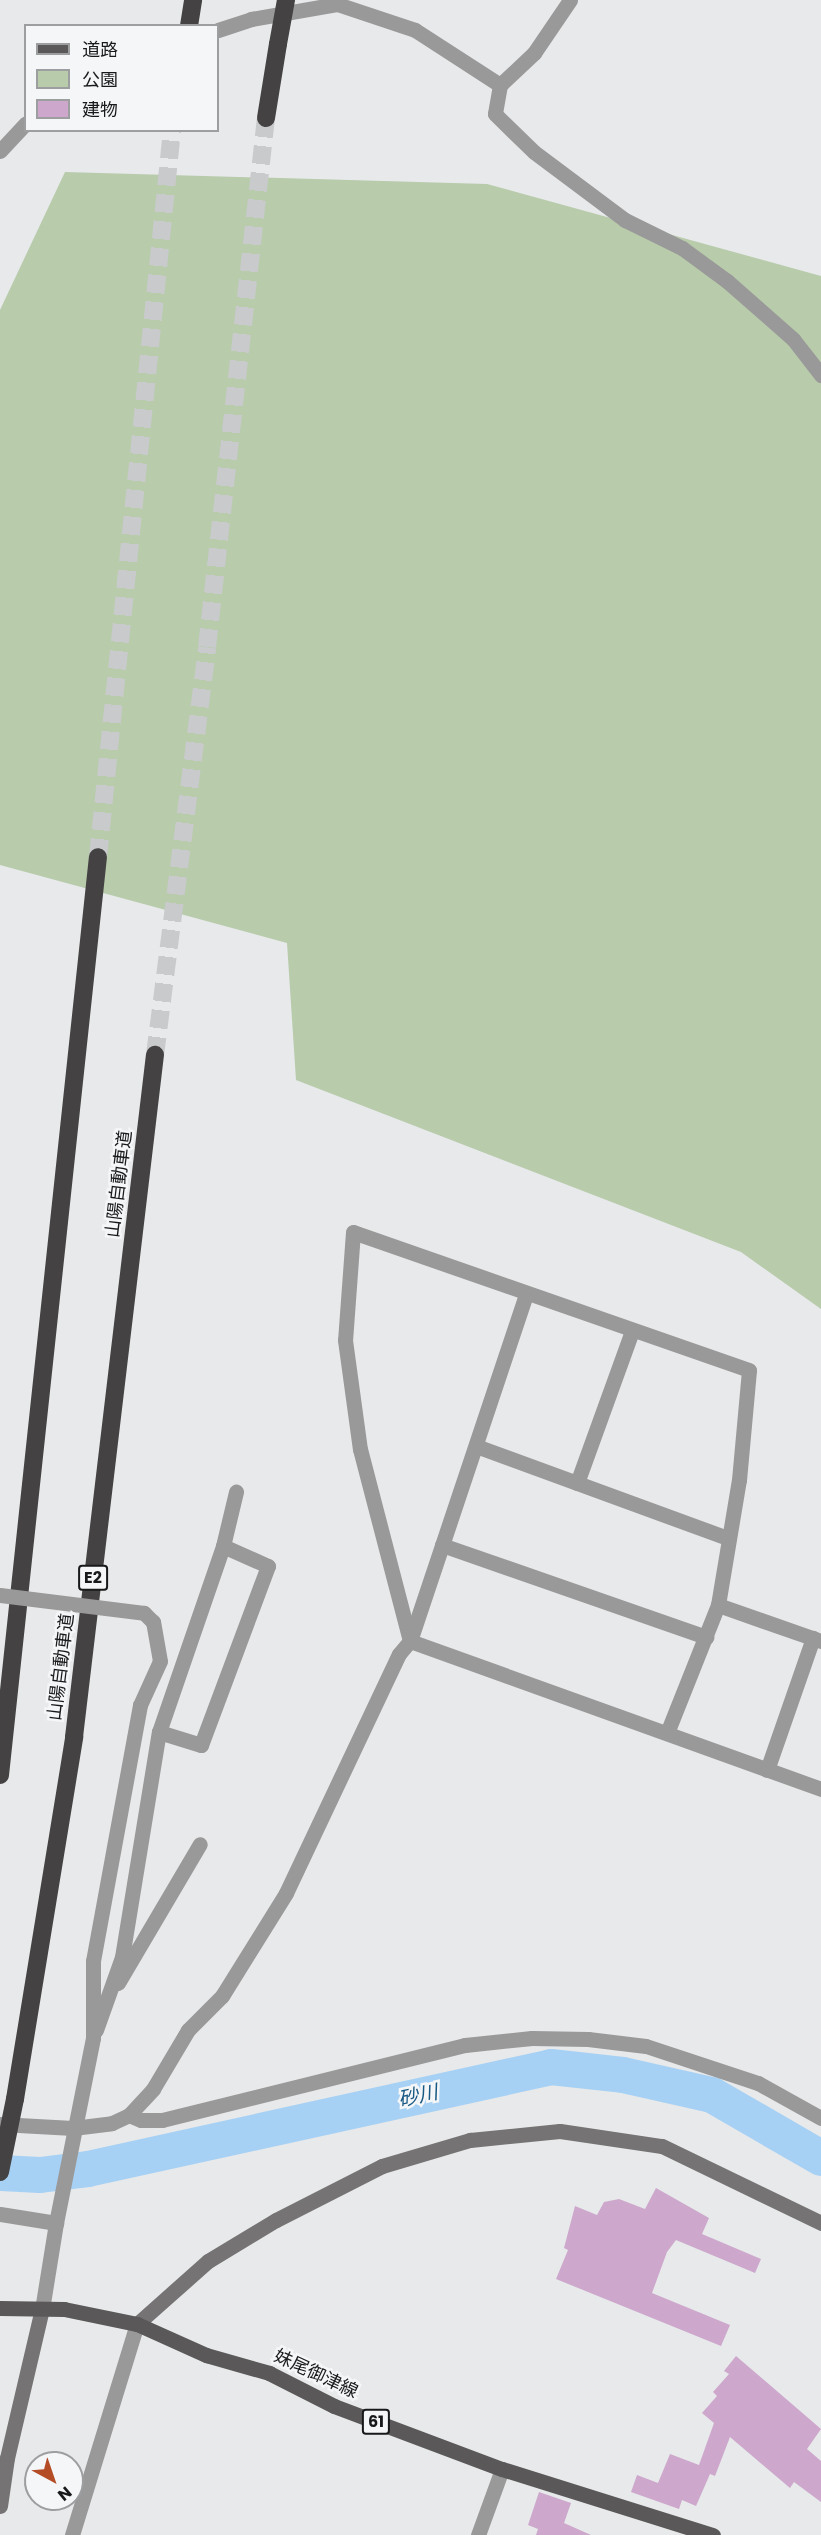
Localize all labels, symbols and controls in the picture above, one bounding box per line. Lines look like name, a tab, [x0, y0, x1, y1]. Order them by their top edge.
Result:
legend	[24, 24, 219, 132]
text: 道路	[82, 37, 118, 62]
text: 公園	[82, 67, 118, 92]
text: 建物	[82, 97, 118, 122]
street label: 山陽自動車道	[102, 1129, 136, 1239]
road number: E2	[78, 1565, 108, 1591]
street label: 山陽自動車道	[44, 1612, 78, 1722]
water label: 砂川	[396, 2080, 440, 2112]
street label: 妹尾御津線	[271, 2345, 361, 2403]
road number: 61	[361, 2409, 391, 2435]
north arrow	[24, 2451, 84, 2511]
text: N	[53, 2481, 77, 2506]

